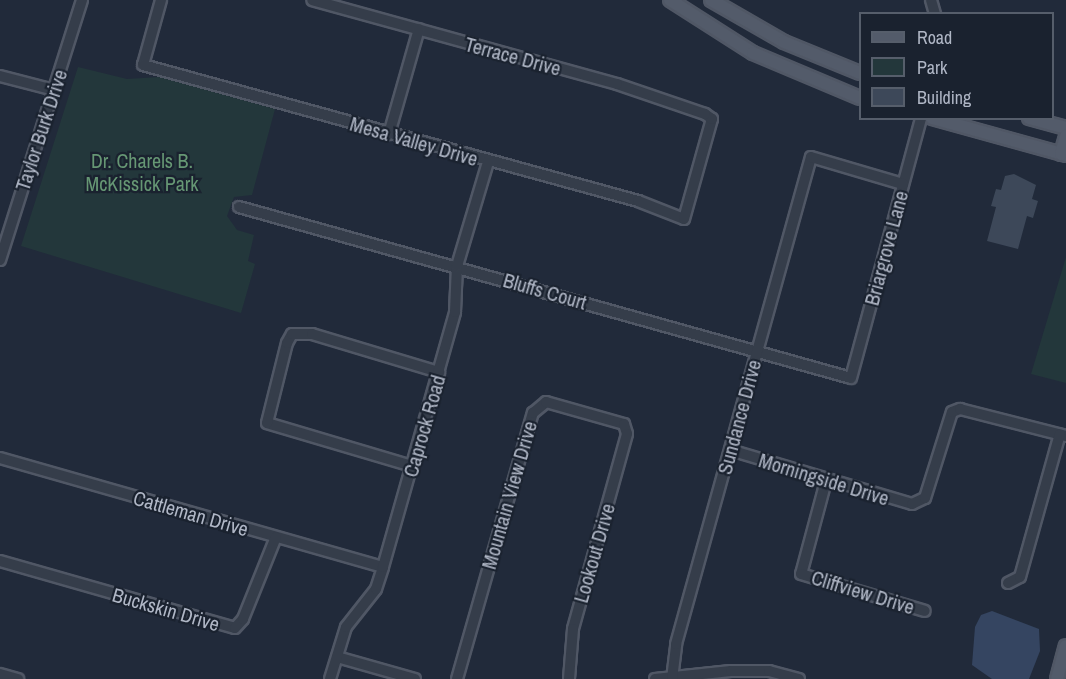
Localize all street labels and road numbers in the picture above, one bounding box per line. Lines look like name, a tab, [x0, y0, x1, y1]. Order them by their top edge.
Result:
street label: Terrace Drive	[462, 32, 564, 80]
street label: Taylor Burk Drive	[10, 66, 72, 194]
street label: Mesa Valley Drive	[347, 111, 481, 171]
street label: Briargrove Lane	[859, 188, 913, 308]
street label: Bluffs Court	[501, 268, 589, 314]
street label: Sundance Drive	[712, 357, 766, 477]
street label: Caprock Road	[398, 372, 450, 480]
street label: Mountain View Drive	[476, 418, 542, 572]
street label: Morningside Drive	[756, 448, 892, 510]
street label: Cattleman Drive	[131, 485, 251, 541]
street label: Lookout Drive	[568, 501, 620, 605]
street label: Cliffview Drive	[809, 565, 917, 619]
street label: Buckskin Drive	[110, 582, 222, 636]

